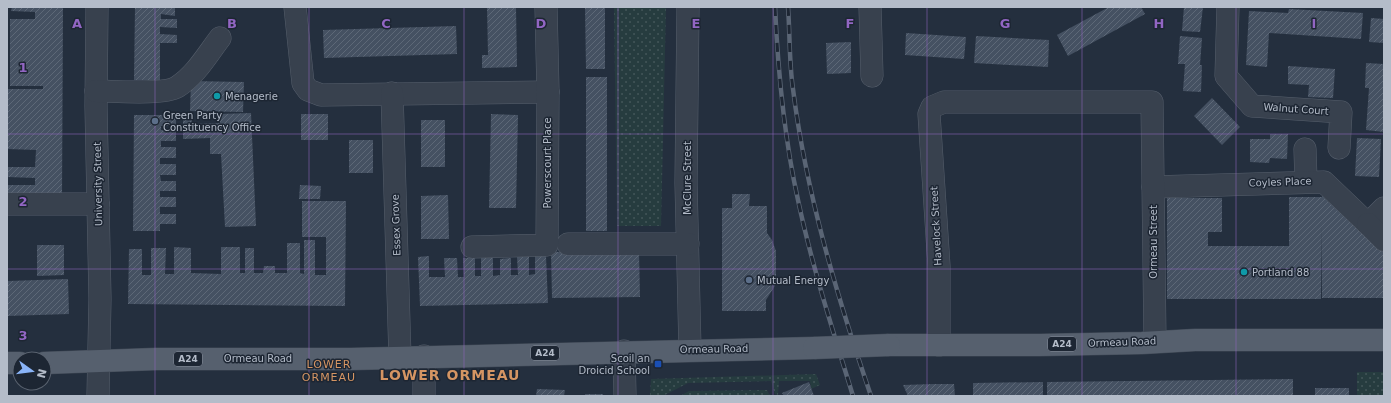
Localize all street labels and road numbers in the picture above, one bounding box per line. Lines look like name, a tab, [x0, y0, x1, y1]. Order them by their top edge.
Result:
street label: Walnut Court	[1263, 101, 1329, 117]
street label: Powerscourt Place	[542, 117, 553, 209]
street label: McClure Street	[682, 141, 693, 215]
street label: University Street	[92, 142, 104, 226]
street label: Coyles Place	[1248, 175, 1312, 189]
street label: Havelock Street	[928, 186, 944, 266]
street label: Essex Grove	[389, 194, 403, 256]
street label: Ormeau Street	[1148, 205, 1159, 279]
street label: Ormeau Road	[1088, 335, 1156, 349]
road number: A24	[1048, 337, 1076, 351]
street label: Ormeau Road	[680, 343, 748, 355]
road number: A24	[531, 346, 559, 360]
road number: A24	[174, 352, 202, 366]
street label: Ormeau Road	[224, 353, 292, 364]

